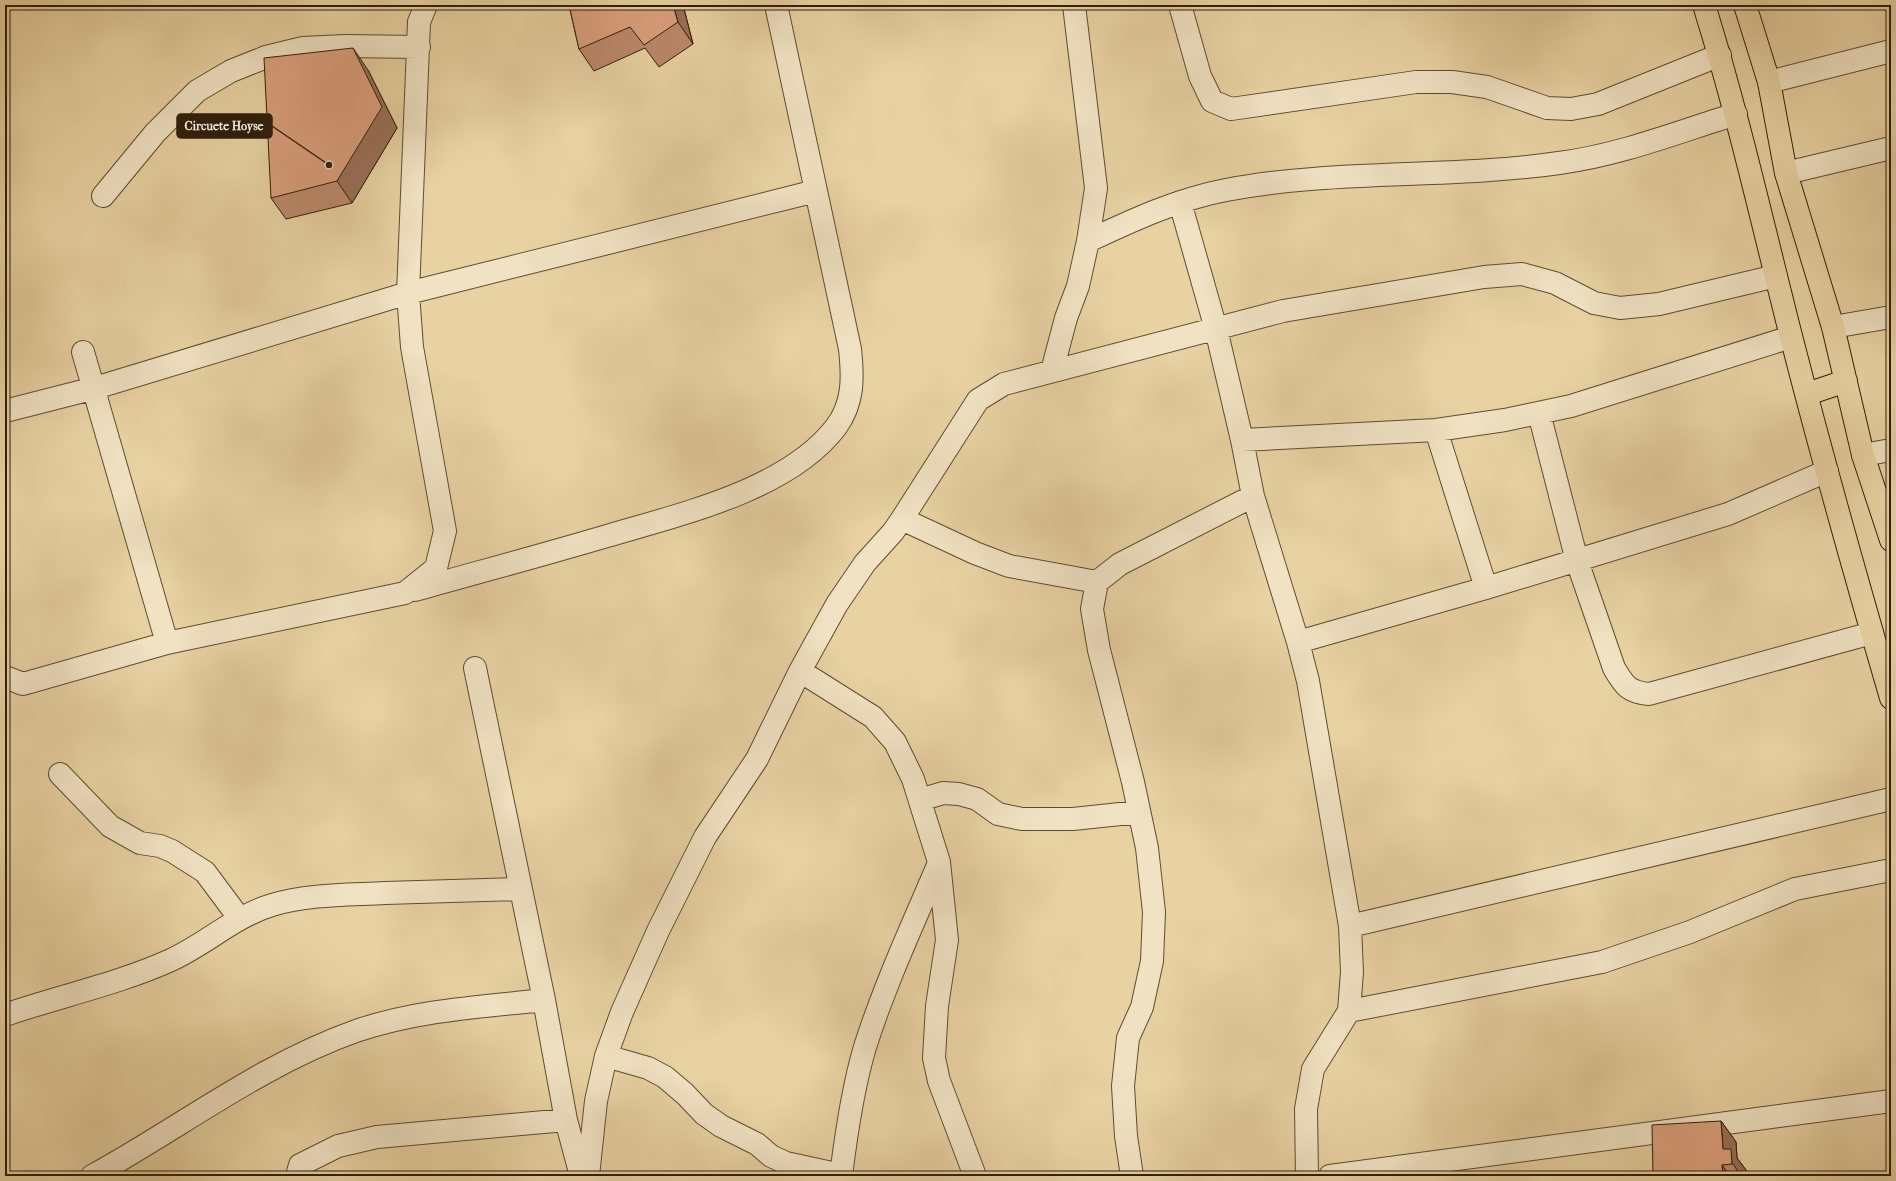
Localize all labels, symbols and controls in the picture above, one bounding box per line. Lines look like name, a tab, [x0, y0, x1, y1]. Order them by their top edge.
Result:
callout: Circuete Hoyse	[177, 114, 272, 138]
text: Circuete Hoyse	[184, 119, 264, 134]

